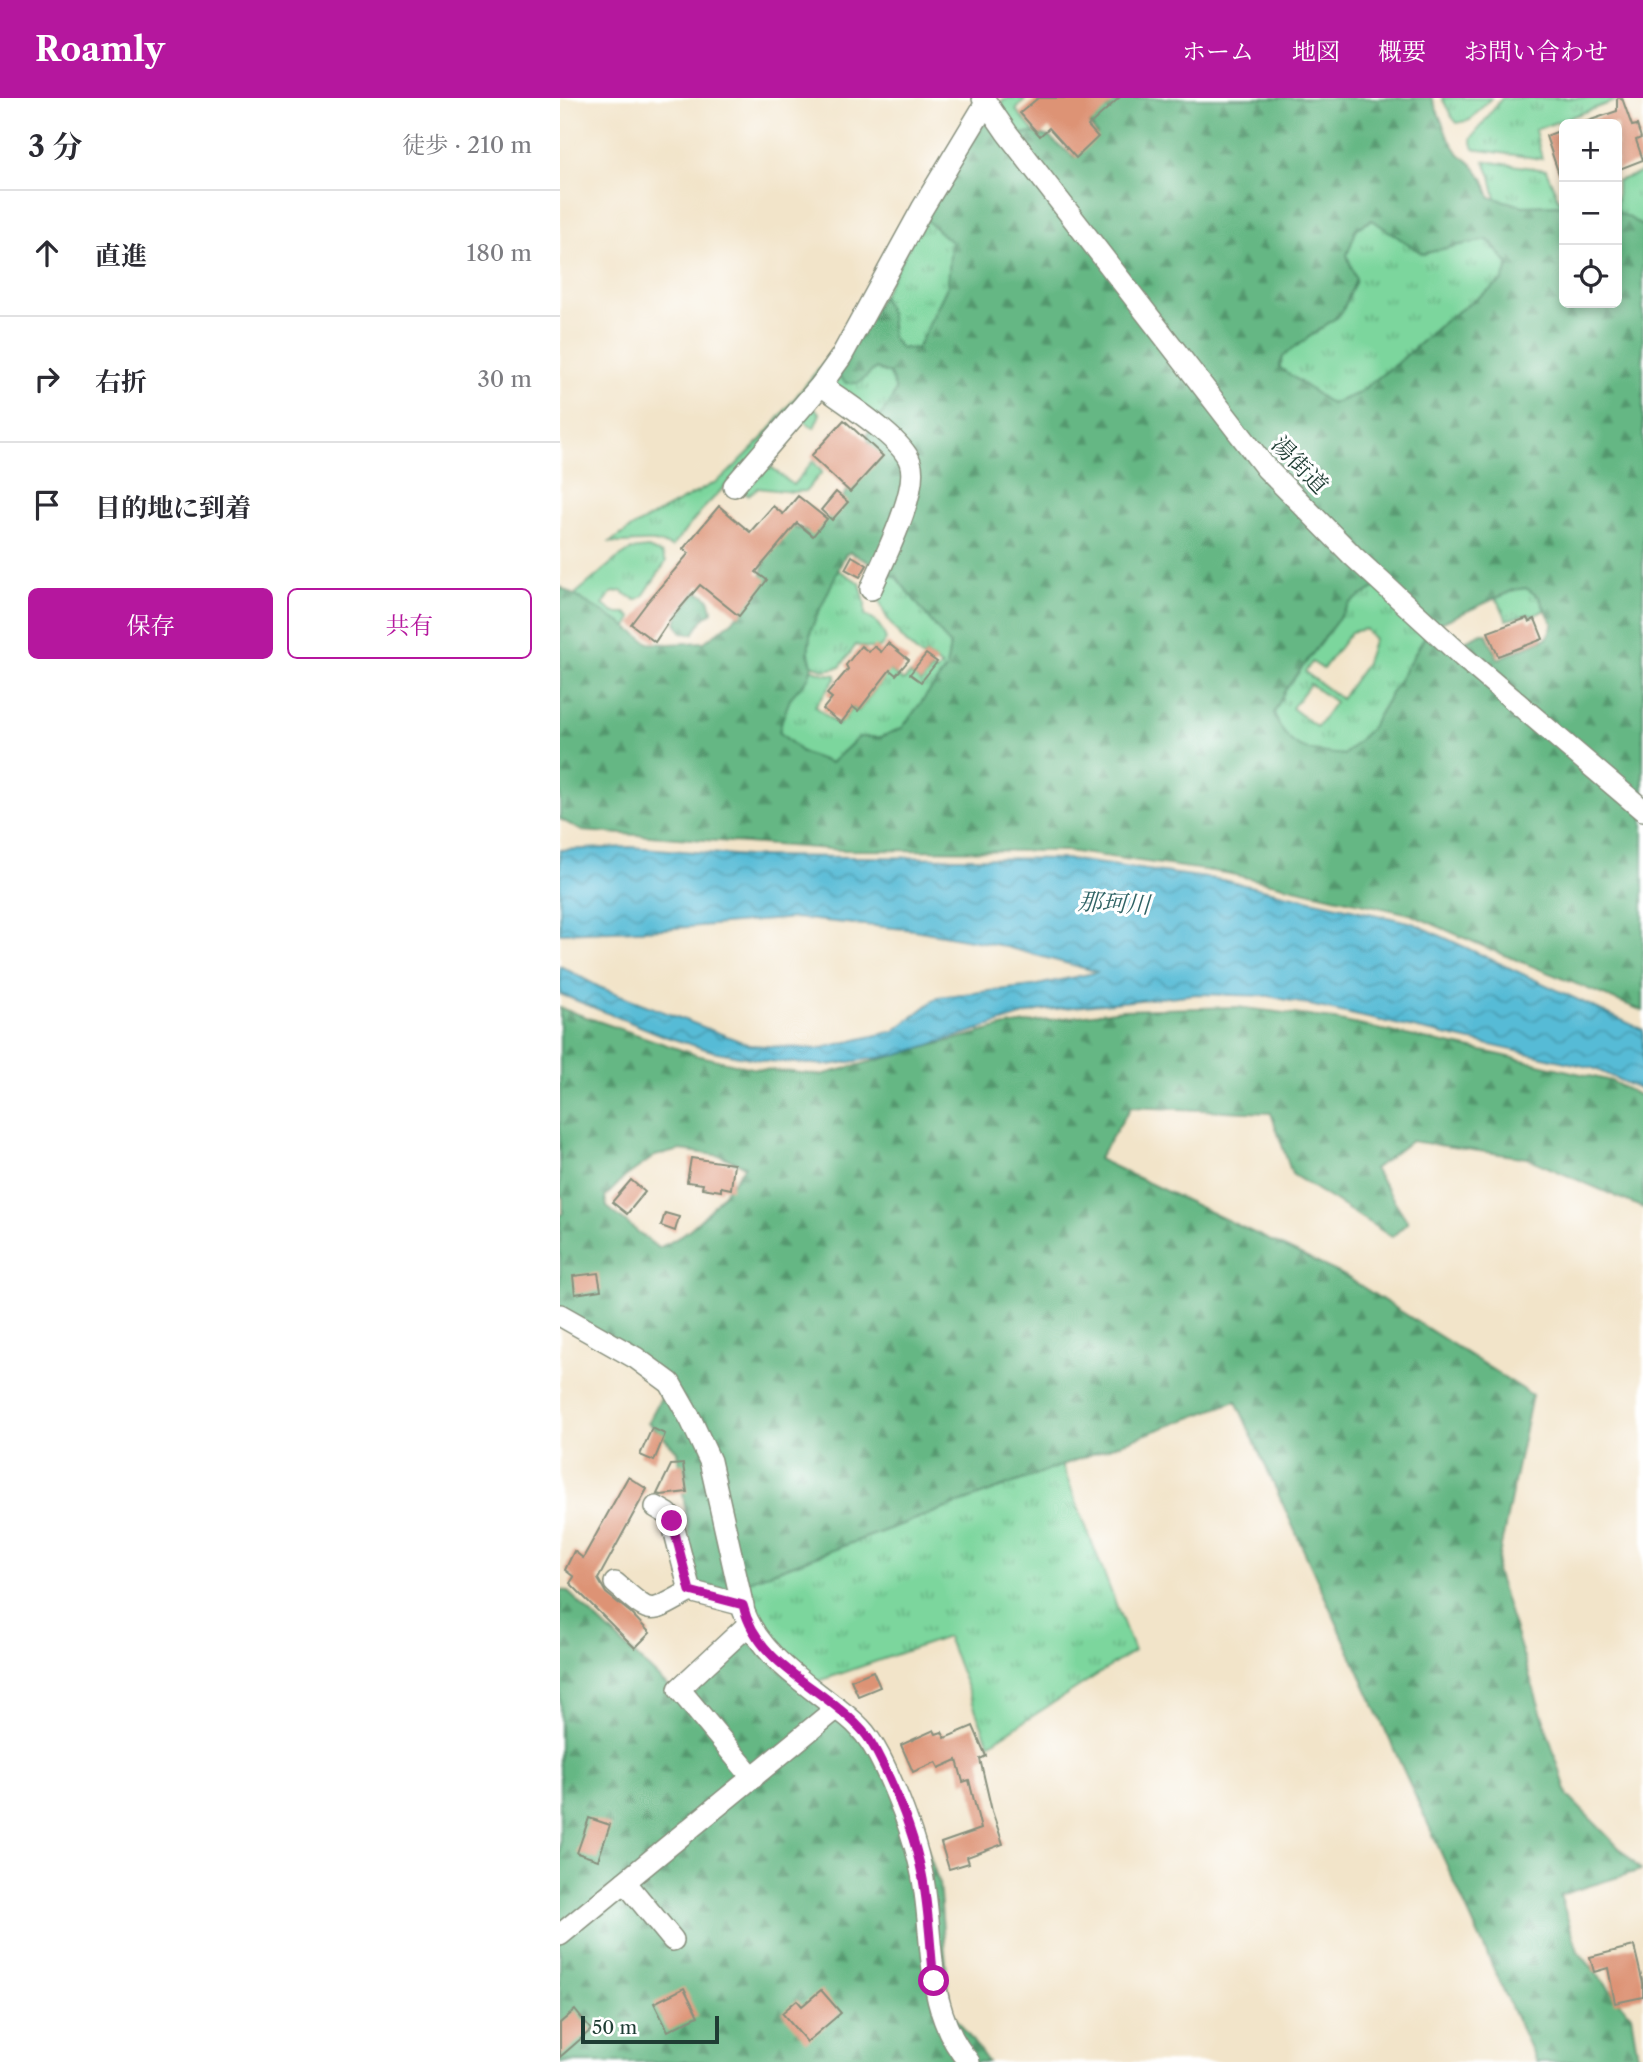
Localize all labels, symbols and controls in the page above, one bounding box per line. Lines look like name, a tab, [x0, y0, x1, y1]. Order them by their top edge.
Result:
text: Roamly	[35, 29, 165, 70]
text: ホーム	[1182, 37, 1254, 66]
text: 地図	[1292, 37, 1340, 66]
text: 概要	[1378, 37, 1426, 66]
text: お問い合わせ	[1464, 37, 1608, 66]
map controls	[1559, 119, 1622, 308]
button: +	[1559, 119, 1622, 182]
text: 3 分	[28, 128, 82, 165]
text: 徒歩 · 210 m	[402, 131, 532, 159]
button: −	[1559, 182, 1622, 245]
icon: ahead	[28, 234, 66, 272]
text: 180 m	[467, 239, 532, 267]
text: 直進	[95, 240, 147, 272]
button: locate	[1559, 245, 1622, 308]
icon: right	[28, 360, 66, 398]
text: 30 m	[477, 365, 532, 393]
text: 右折	[95, 366, 147, 398]
street label: 湯街道	[1266, 430, 1334, 500]
icon: arrive	[28, 486, 66, 524]
text: 目的地に到着	[95, 492, 251, 524]
button: 保存	[28, 588, 273, 659]
button: 共有	[287, 588, 532, 659]
water label: 那珂川	[1077, 887, 1154, 920]
route end	[656, 1505, 687, 1536]
route start	[918, 1965, 949, 1996]
scale bar	[581, 2013, 719, 2045]
text: 50 m	[592, 2016, 637, 2039]

